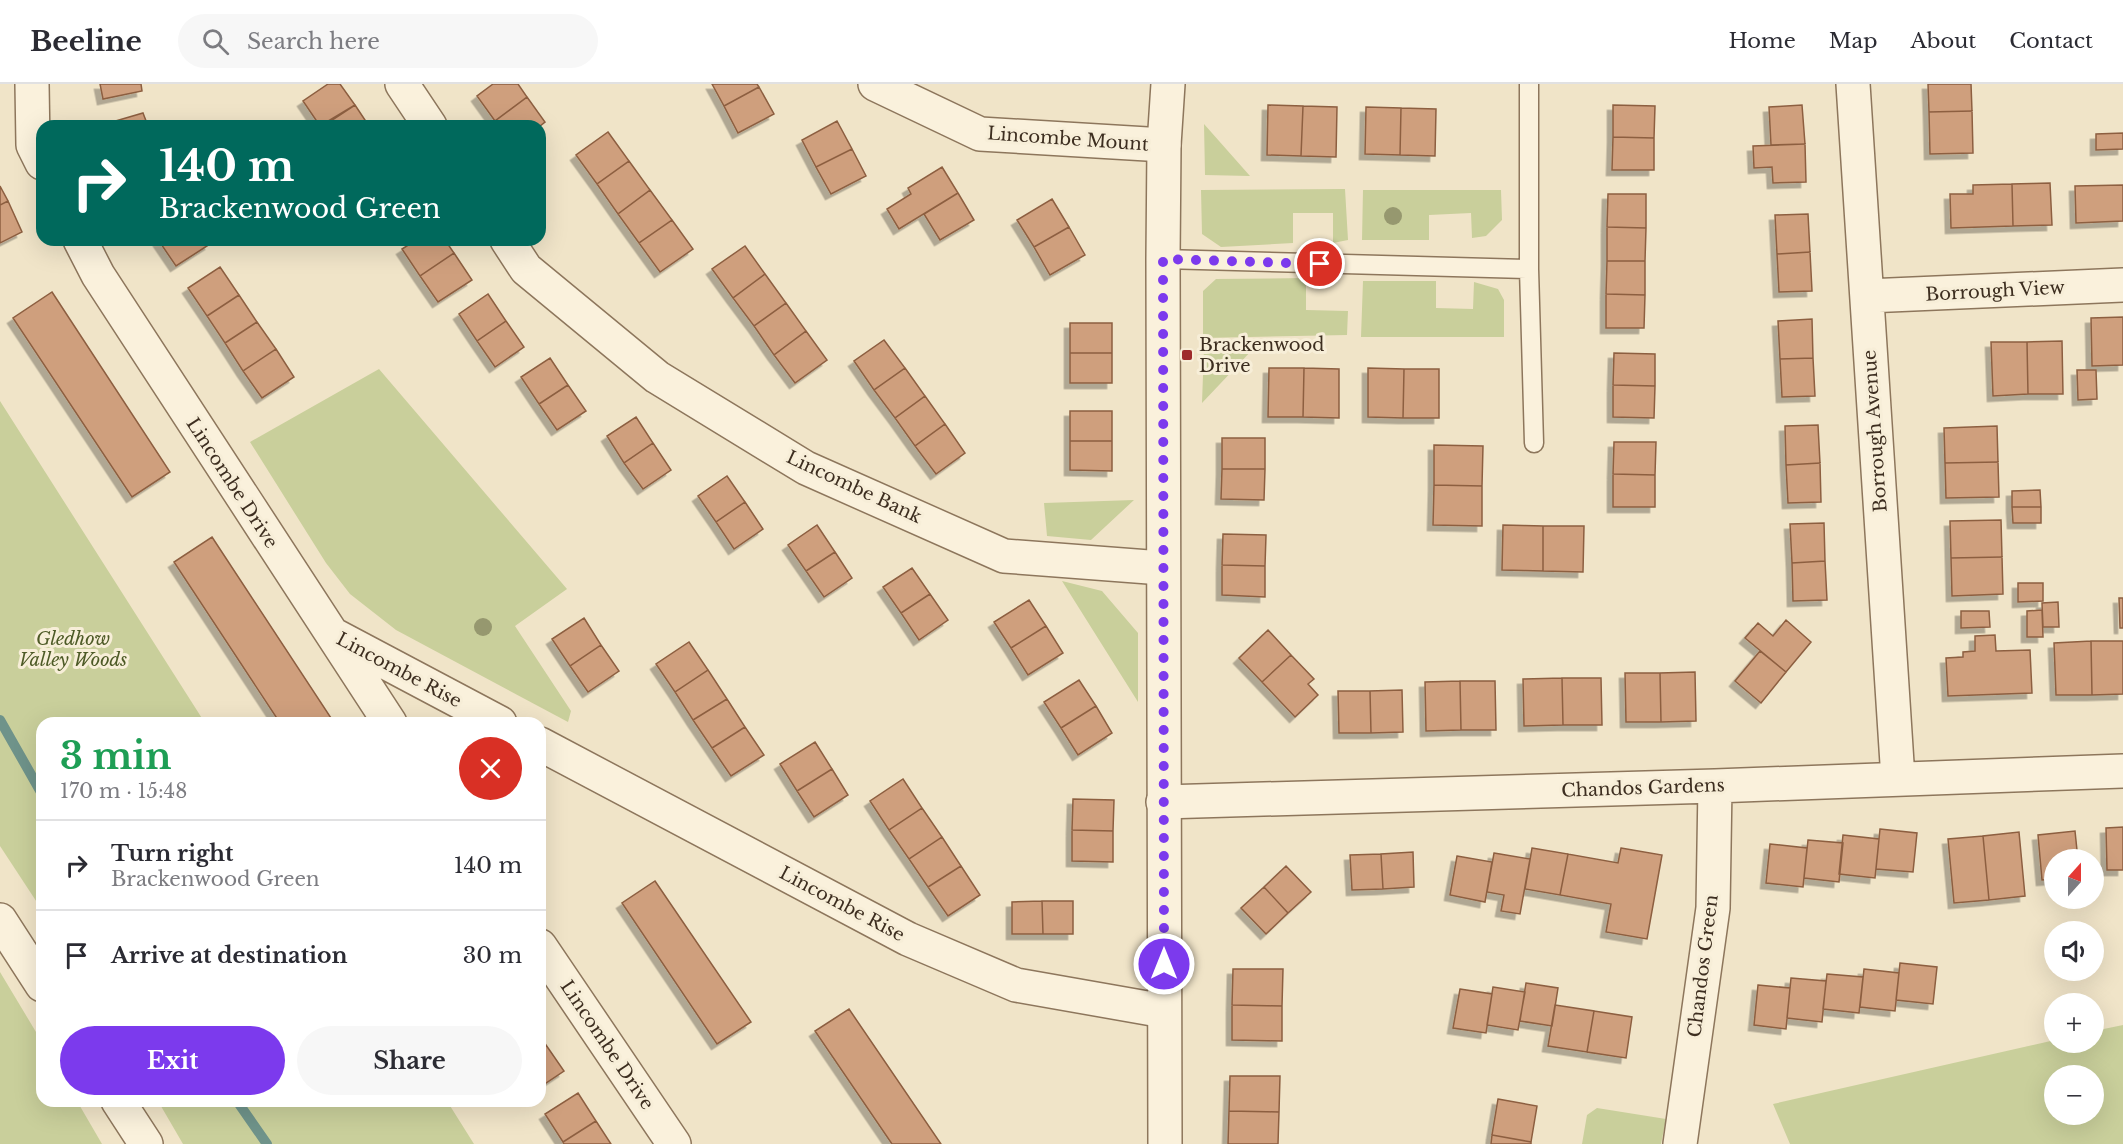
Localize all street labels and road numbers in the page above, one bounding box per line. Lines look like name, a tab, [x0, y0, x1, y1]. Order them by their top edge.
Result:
street label: Lincombe Mount	[987, 122, 1150, 156]
street label: Borrough View	[1925, 276, 2066, 306]
street label: Borrough Avenue	[1858, 349, 1892, 513]
street label: Lincombe Drive	[182, 414, 282, 552]
street label: Lincombe Bank	[783, 446, 925, 528]
street label: Lincombe Rise	[333, 628, 465, 712]
street label: Chandos Gardens	[1561, 774, 1725, 802]
street label: Lincombe Rise	[776, 862, 908, 946]
street label: Chandos Green	[1683, 893, 1723, 1039]
street label: Lincombe Drive	[556, 976, 658, 1114]

